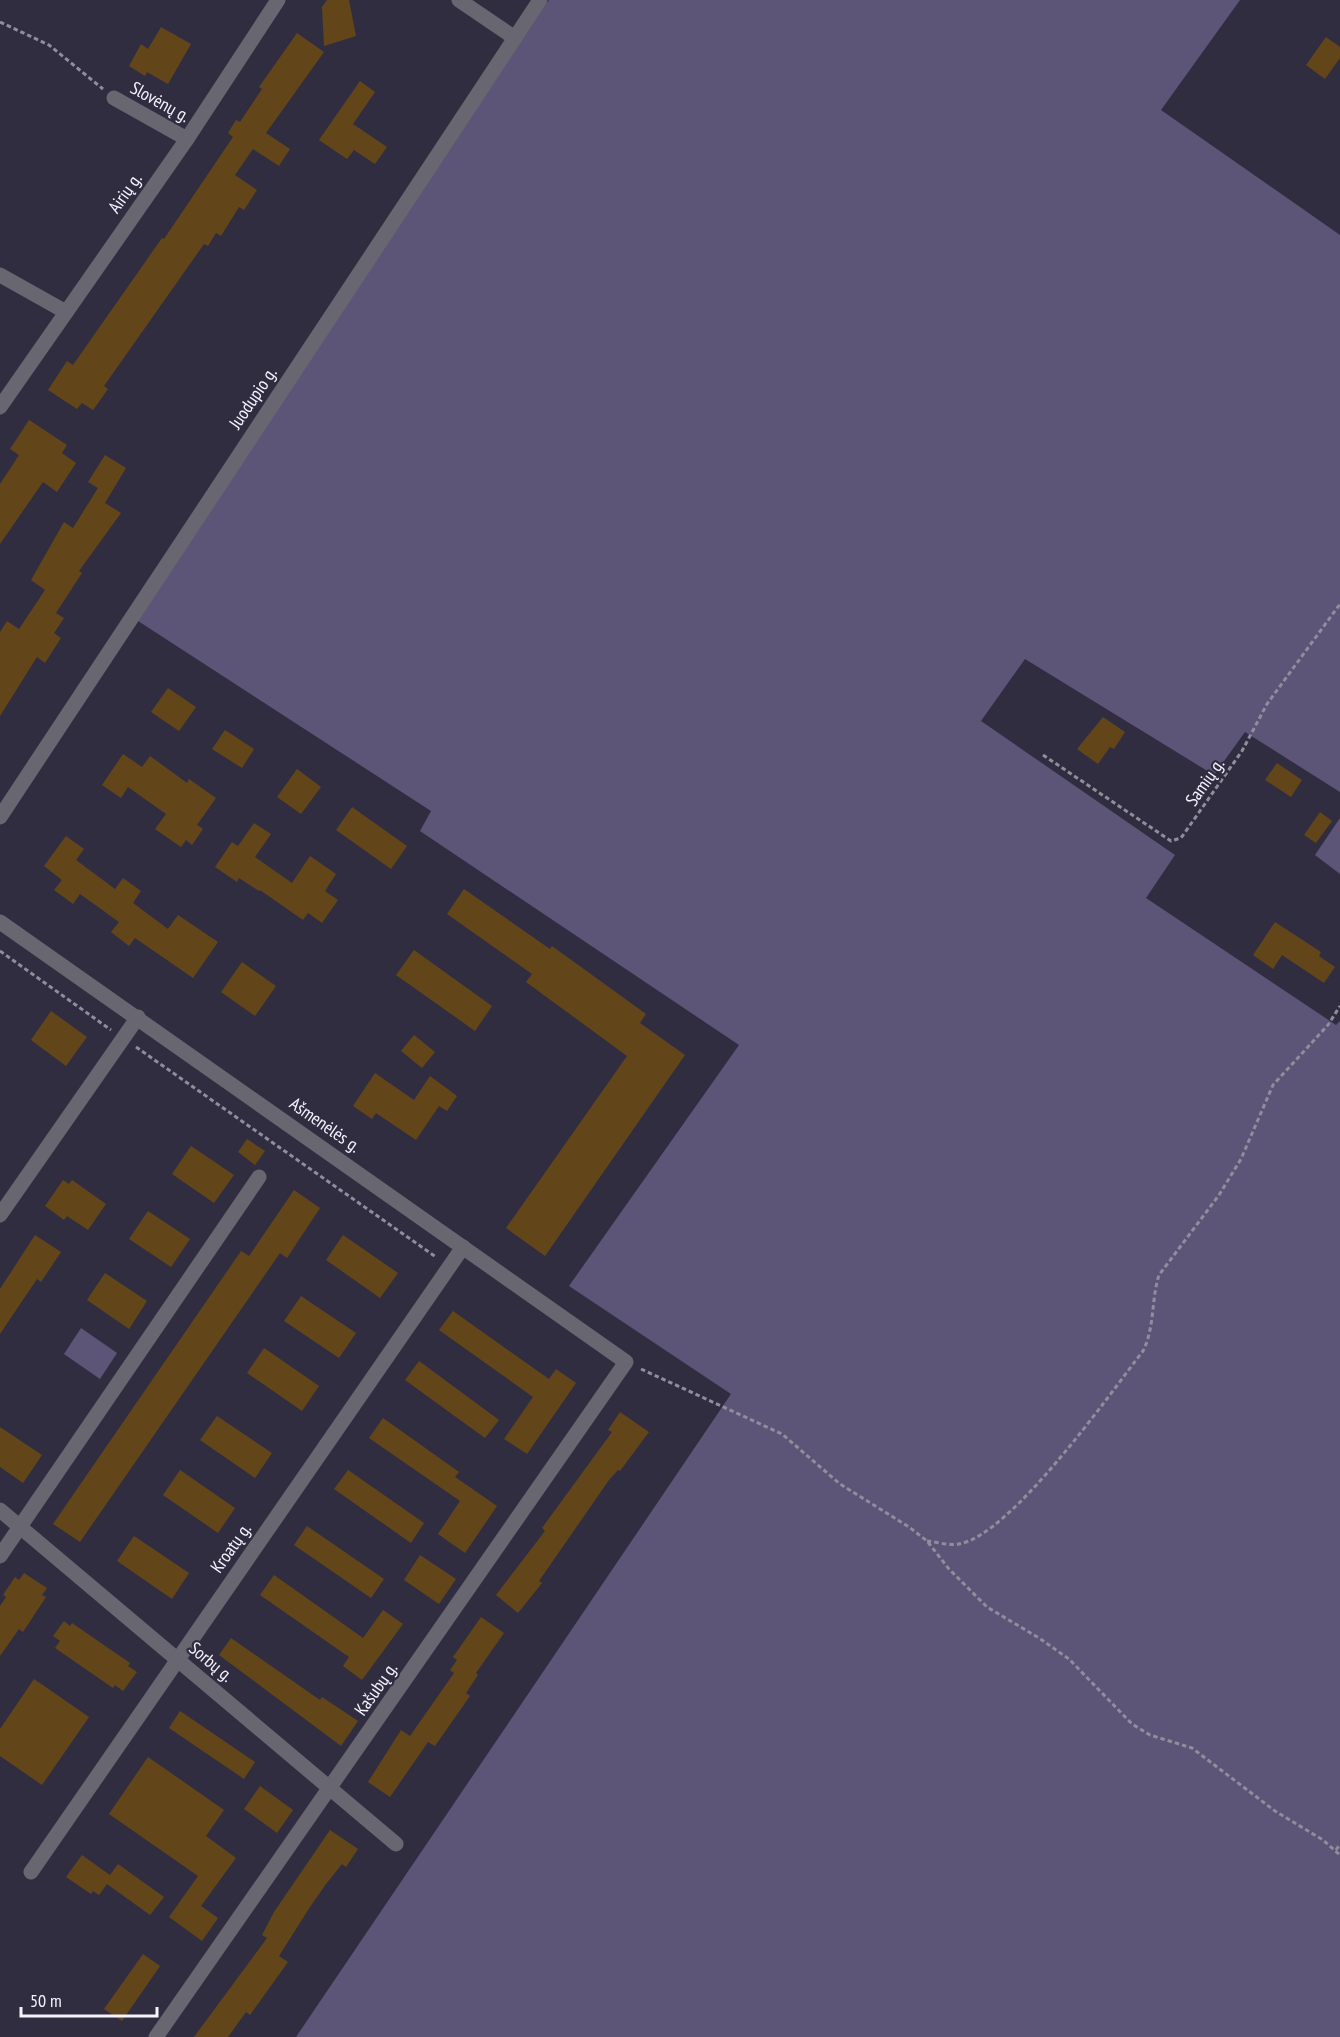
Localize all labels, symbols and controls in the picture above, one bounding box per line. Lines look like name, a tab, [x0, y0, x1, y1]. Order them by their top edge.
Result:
street label: Slovėnų g.	[126, 76, 194, 127]
street label: Airių g.	[103, 168, 147, 217]
street label: Juodupio g.	[223, 362, 282, 434]
street label: Samių g.	[1180, 753, 1229, 810]
street label: Ašmenėlės g.	[285, 1092, 365, 1157]
street label: Kroatų g.	[205, 1518, 256, 1577]
street label: Sorbų g.	[184, 1636, 238, 1687]
street label: Kašubų g.	[349, 1658, 402, 1720]
scale bar	[21, 1980, 158, 2018]
text: 50 m	[30, 1989, 62, 2012]

